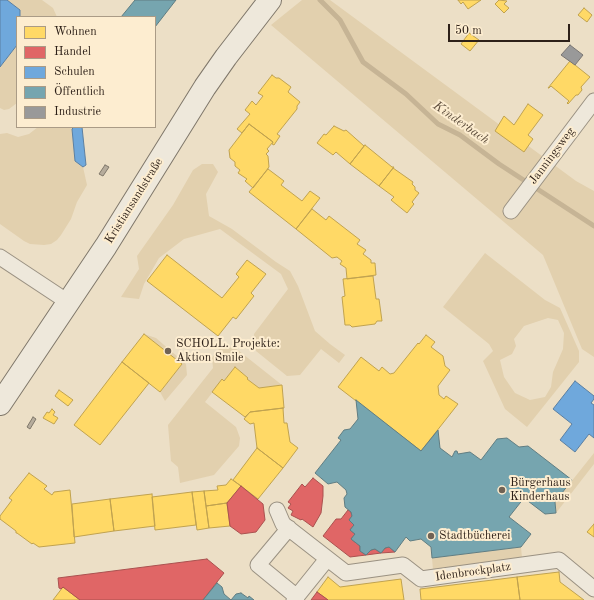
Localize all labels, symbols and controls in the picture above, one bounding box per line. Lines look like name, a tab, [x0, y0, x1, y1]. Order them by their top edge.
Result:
legend	[16, 16, 156, 128]
scale bar	[450, 16, 572, 42]
text: 50 m	[455, 25, 482, 37]
text: Wohnen	[54, 26, 97, 38]
text: Handel	[54, 46, 91, 58]
text: Schulen	[54, 66, 95, 78]
text: Öffentlich	[54, 86, 105, 98]
water label: Kinderbach	[430, 98, 492, 148]
text: Industrie	[54, 106, 101, 118]
street label: Janningsweg	[526, 125, 578, 187]
street label: Kristiansandstraße	[102, 156, 166, 246]
place label: SCHOLL. Projekte: Aktion Smile	[176, 337, 280, 365]
marker: SCHOLL. Projekte: Aktion Smile	[163, 346, 173, 356]
place label: Bürgerhaus Kinderhaus	[510, 476, 571, 504]
marker: Bürgerhaus Kinderhaus	[497, 485, 507, 495]
place label: Stadtbücherei	[439, 529, 511, 543]
marker: Stadtbücherei	[426, 531, 436, 541]
street label: Idenbrockplatz	[434, 560, 512, 584]

